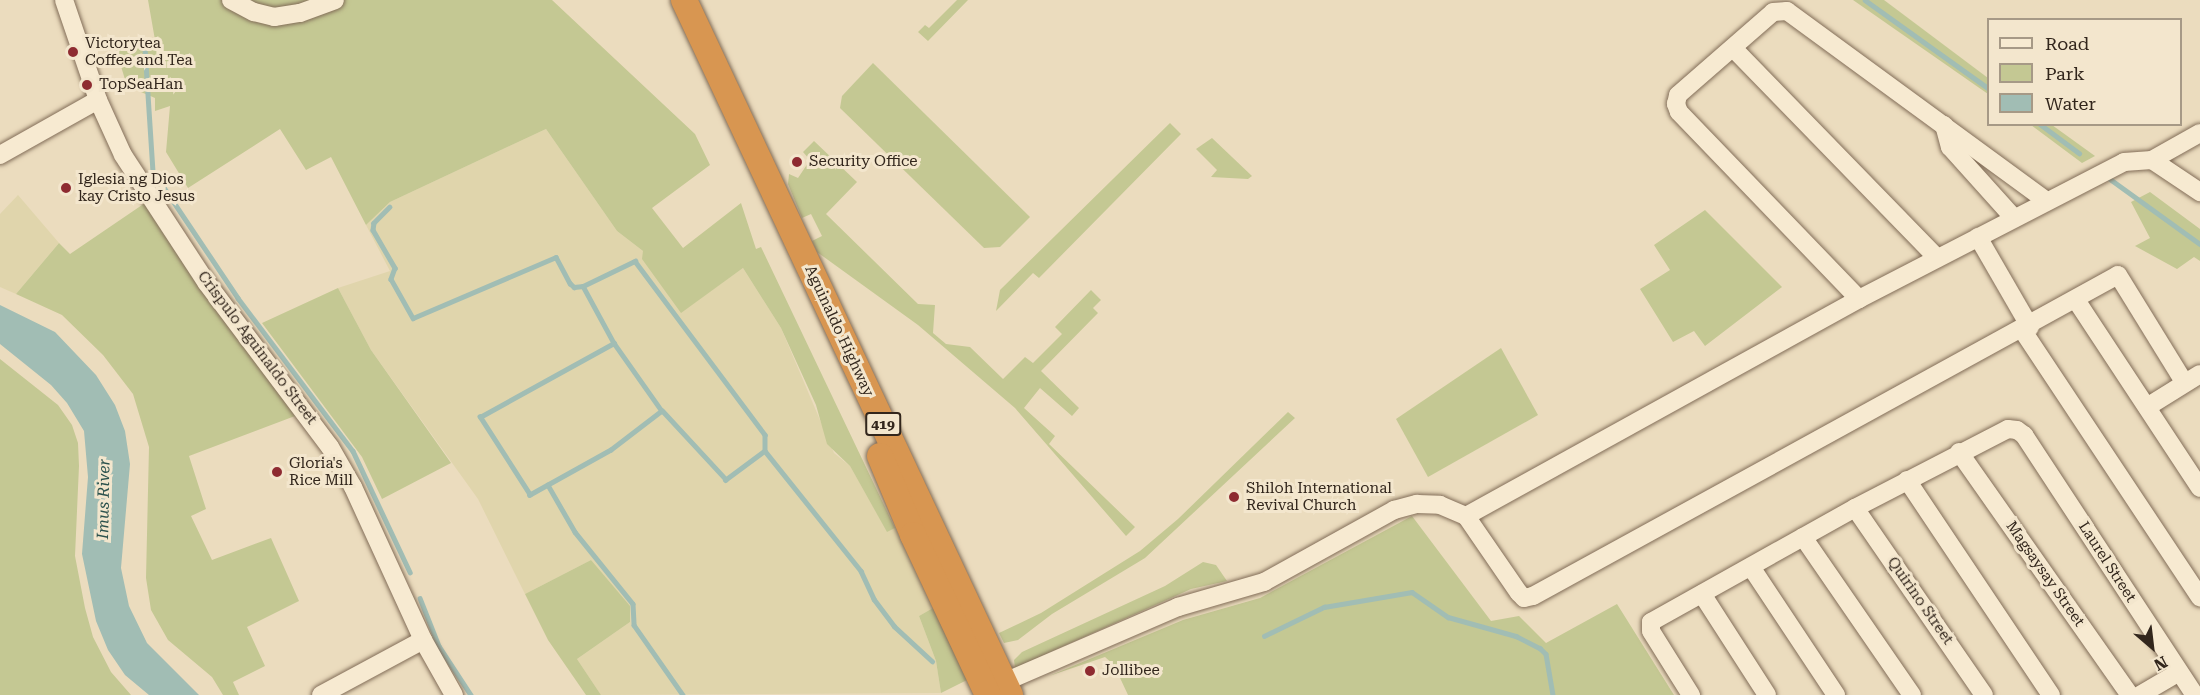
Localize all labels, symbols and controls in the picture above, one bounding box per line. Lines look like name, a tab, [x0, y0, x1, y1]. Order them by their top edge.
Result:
legend	[1987, 18, 2182, 126]
text: Road	[2045, 33, 2089, 54]
place label: Victorytea Coffee and Tea	[85, 34, 193, 69]
marker: Victorytea Coffee and Tea	[66, 45, 80, 59]
text: Park	[2045, 63, 2085, 84]
place label: TopSeaHan	[99, 76, 183, 94]
marker: TopSeaHan	[80, 78, 94, 92]
text: Water	[2045, 93, 2096, 114]
place label: Security Office	[809, 153, 918, 171]
marker: Security Office	[790, 155, 804, 169]
place label: Iglesia ng Dios kay Cristo Jesus	[78, 170, 195, 205]
marker: Iglesia ng Dios kay Cristo Jesus	[59, 181, 73, 195]
street label: Aguinaldo Highway	[801, 263, 877, 399]
street label: Crispulo Aguinaldo Street	[194, 268, 320, 428]
road number: 419	[865, 413, 901, 435]
place label: Gloria's Rice Mill	[289, 454, 353, 489]
water label: Imus River	[94, 459, 114, 539]
marker: Gloria's Rice Mill	[270, 465, 284, 479]
place label: Shiloh International Revival Church	[1246, 479, 1392, 514]
marker: Shiloh International Revival Church	[1227, 490, 1241, 504]
street label: Magsaysay Street	[2002, 518, 2088, 630]
street label: Laurel Street	[2074, 518, 2140, 606]
street label: Quirino Street	[1883, 554, 1957, 648]
north arrow	[2122, 617, 2182, 677]
text: N	[2151, 652, 2171, 675]
place label: Jollibee	[1102, 662, 1160, 680]
marker: Jollibee	[1083, 664, 1097, 678]

